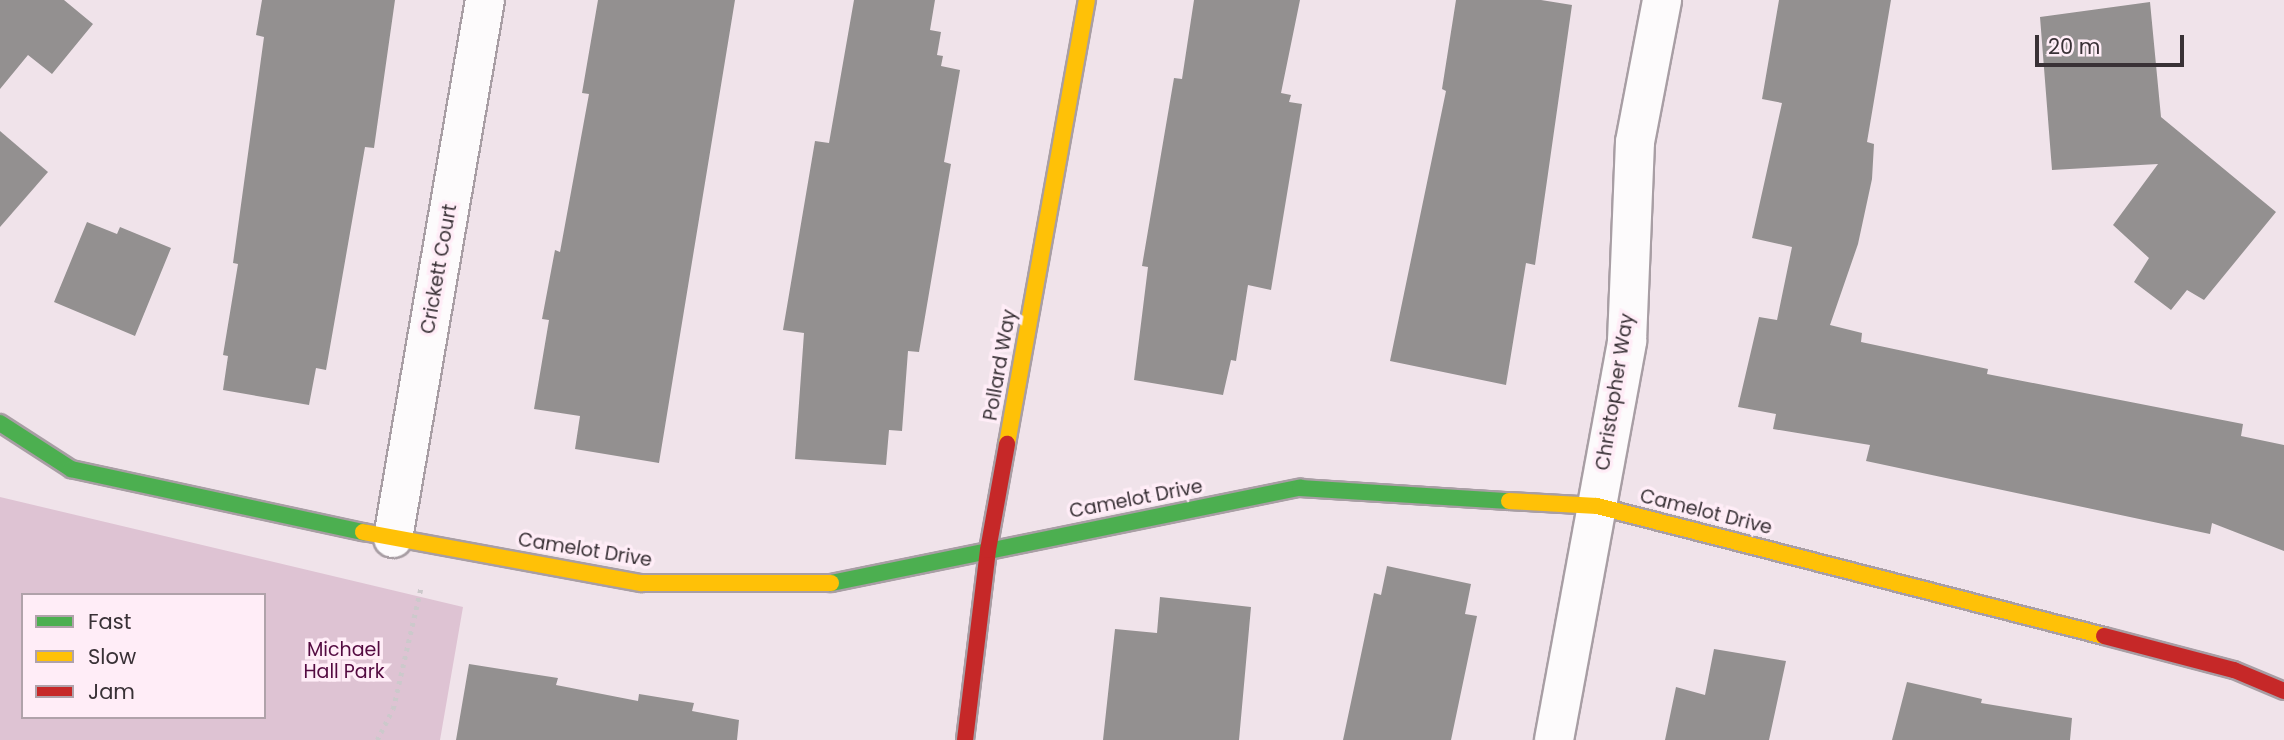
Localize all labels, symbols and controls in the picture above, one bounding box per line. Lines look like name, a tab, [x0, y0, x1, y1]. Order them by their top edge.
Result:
scale bar	[2039, 21, 2188, 65]
text: 20 m	[2048, 32, 2101, 61]
street label: Crickett Court	[416, 202, 462, 336]
street label: Pollard Way	[979, 308, 1021, 422]
street label: Christopher Way	[1591, 312, 1639, 472]
street label: Camelot Drive	[1067, 475, 1205, 523]
street label: Camelot Drive	[1638, 485, 1774, 539]
street label: Camelot Drive	[516, 528, 654, 572]
legend	[21, 593, 266, 719]
text: Fast	[88, 607, 131, 636]
park label: Michael Hall Park	[303, 639, 385, 683]
text: Slow	[88, 642, 136, 671]
text: Jam	[88, 677, 135, 706]

